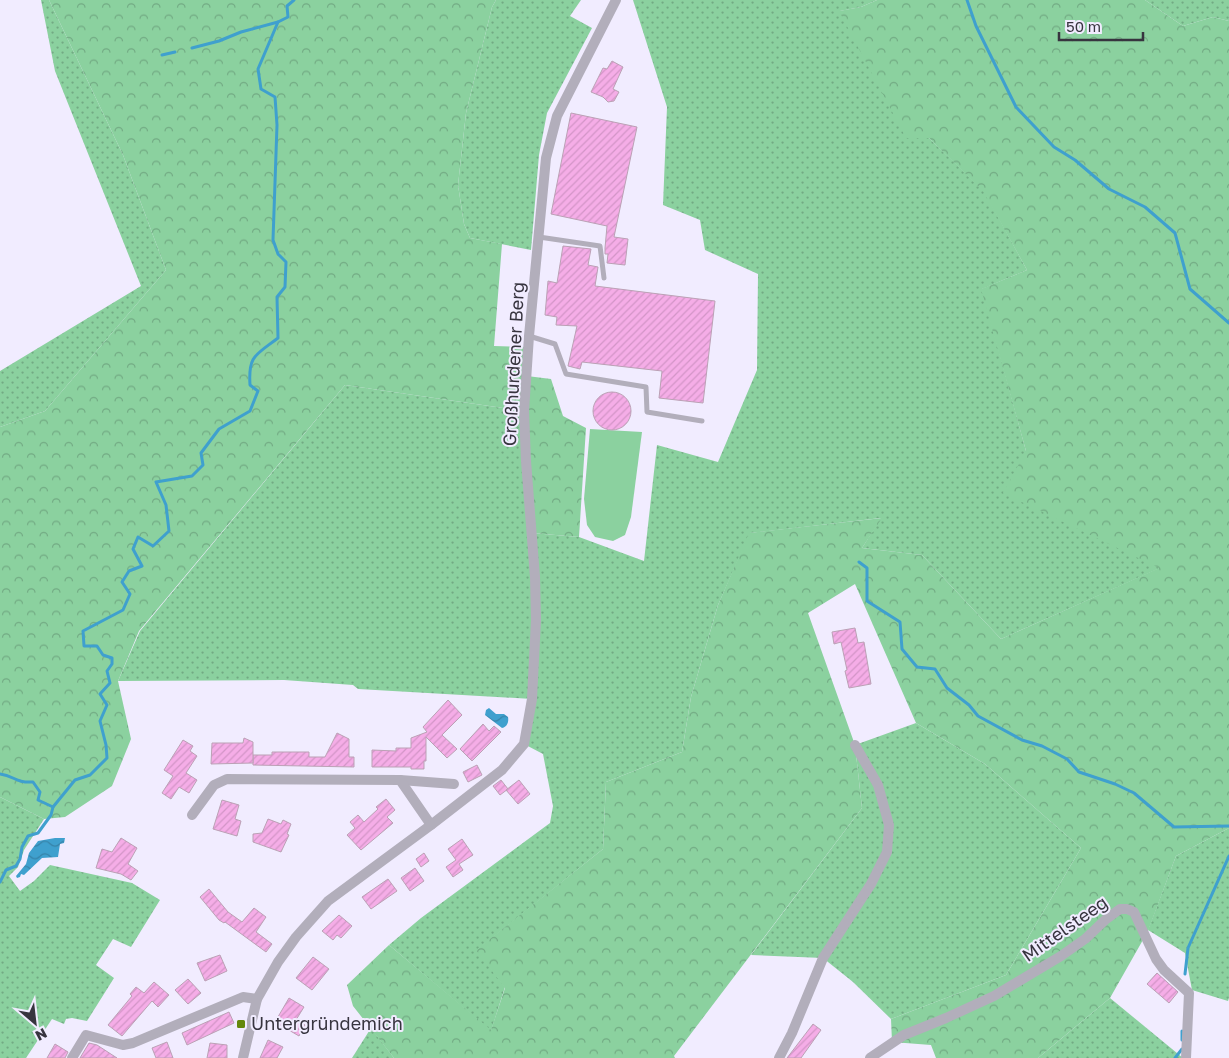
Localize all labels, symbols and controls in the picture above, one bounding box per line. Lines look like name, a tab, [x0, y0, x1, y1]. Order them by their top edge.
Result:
scale bar	[1059, 10, 1143, 42]
text: 50 m	[1066, 17, 1101, 35]
street label: Großhurdener Berg	[498, 281, 528, 447]
street label: Mittelsteeg	[1017, 891, 1111, 966]
north arrow	[10, 998, 60, 1048]
place label: Untergründemich	[251, 1012, 403, 1034]
marker: Untergründemich	[235, 1018, 247, 1030]
text: N	[33, 1025, 50, 1045]

